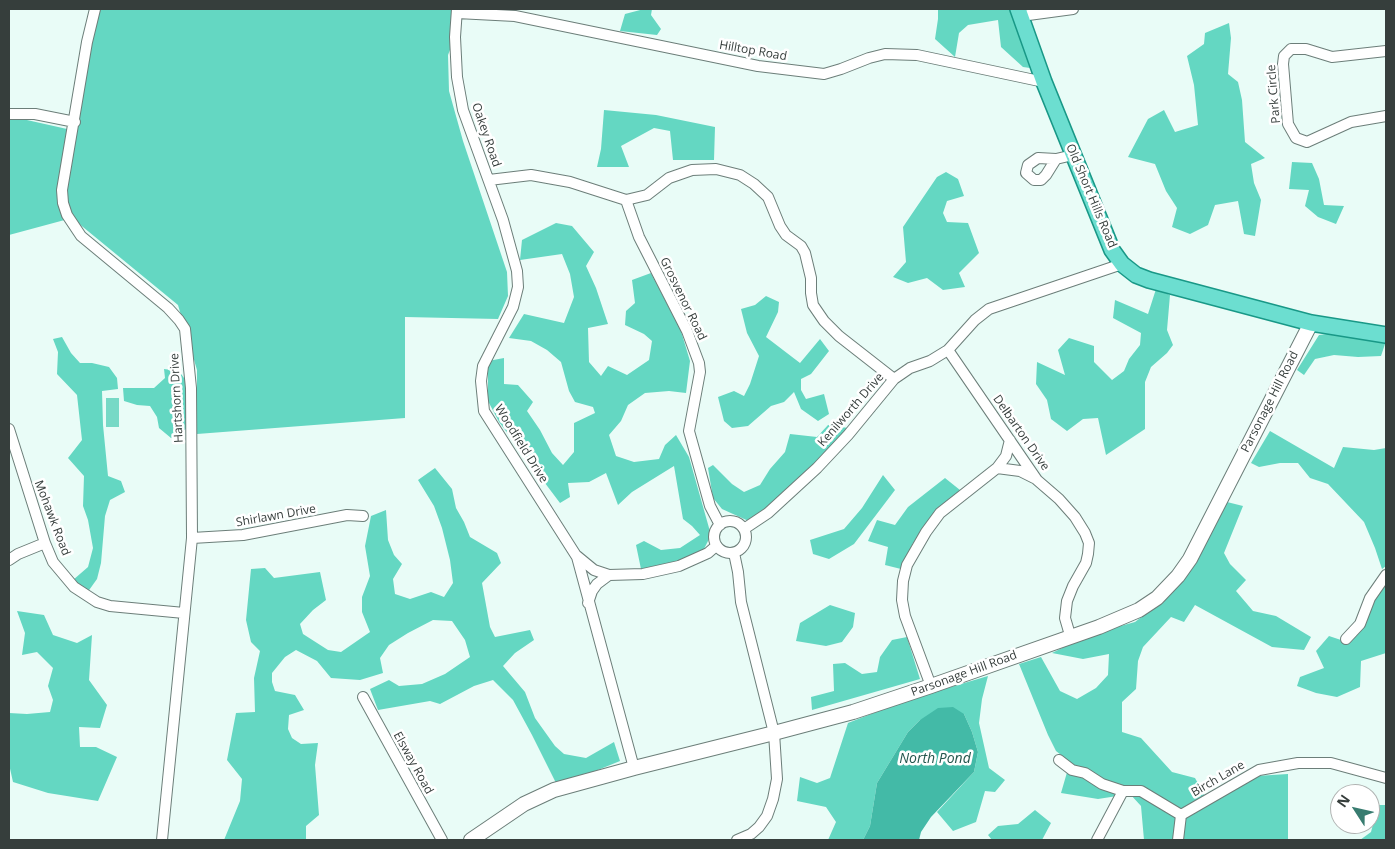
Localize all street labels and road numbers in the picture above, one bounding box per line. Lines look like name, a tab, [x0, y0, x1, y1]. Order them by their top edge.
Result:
street label: Hilltop Road	[718, 38, 788, 64]
street label: Park Circle	[1264, 64, 1284, 124]
street label: Oakey Road	[468, 101, 504, 169]
street label: Old Short Hills Road	[1063, 142, 1119, 250]
street label: Grosvenor Road	[657, 255, 709, 343]
street label: Parsonage Hill Road	[1238, 349, 1302, 455]
street label: Hartshorn Drive	[167, 353, 187, 443]
street label: Kenilworth Drive	[815, 370, 887, 450]
street label: Delbarton Drive	[990, 393, 1052, 473]
street label: Woodfield Drive	[491, 402, 551, 486]
street label: Mohawk Road	[31, 478, 73, 558]
street label: Shirlawn Drive	[235, 502, 317, 530]
street label: Parsonage Hill Road	[909, 648, 1019, 700]
street label: Elsway Road	[390, 729, 436, 797]
street label: Birch Lane	[1189, 758, 1247, 800]

